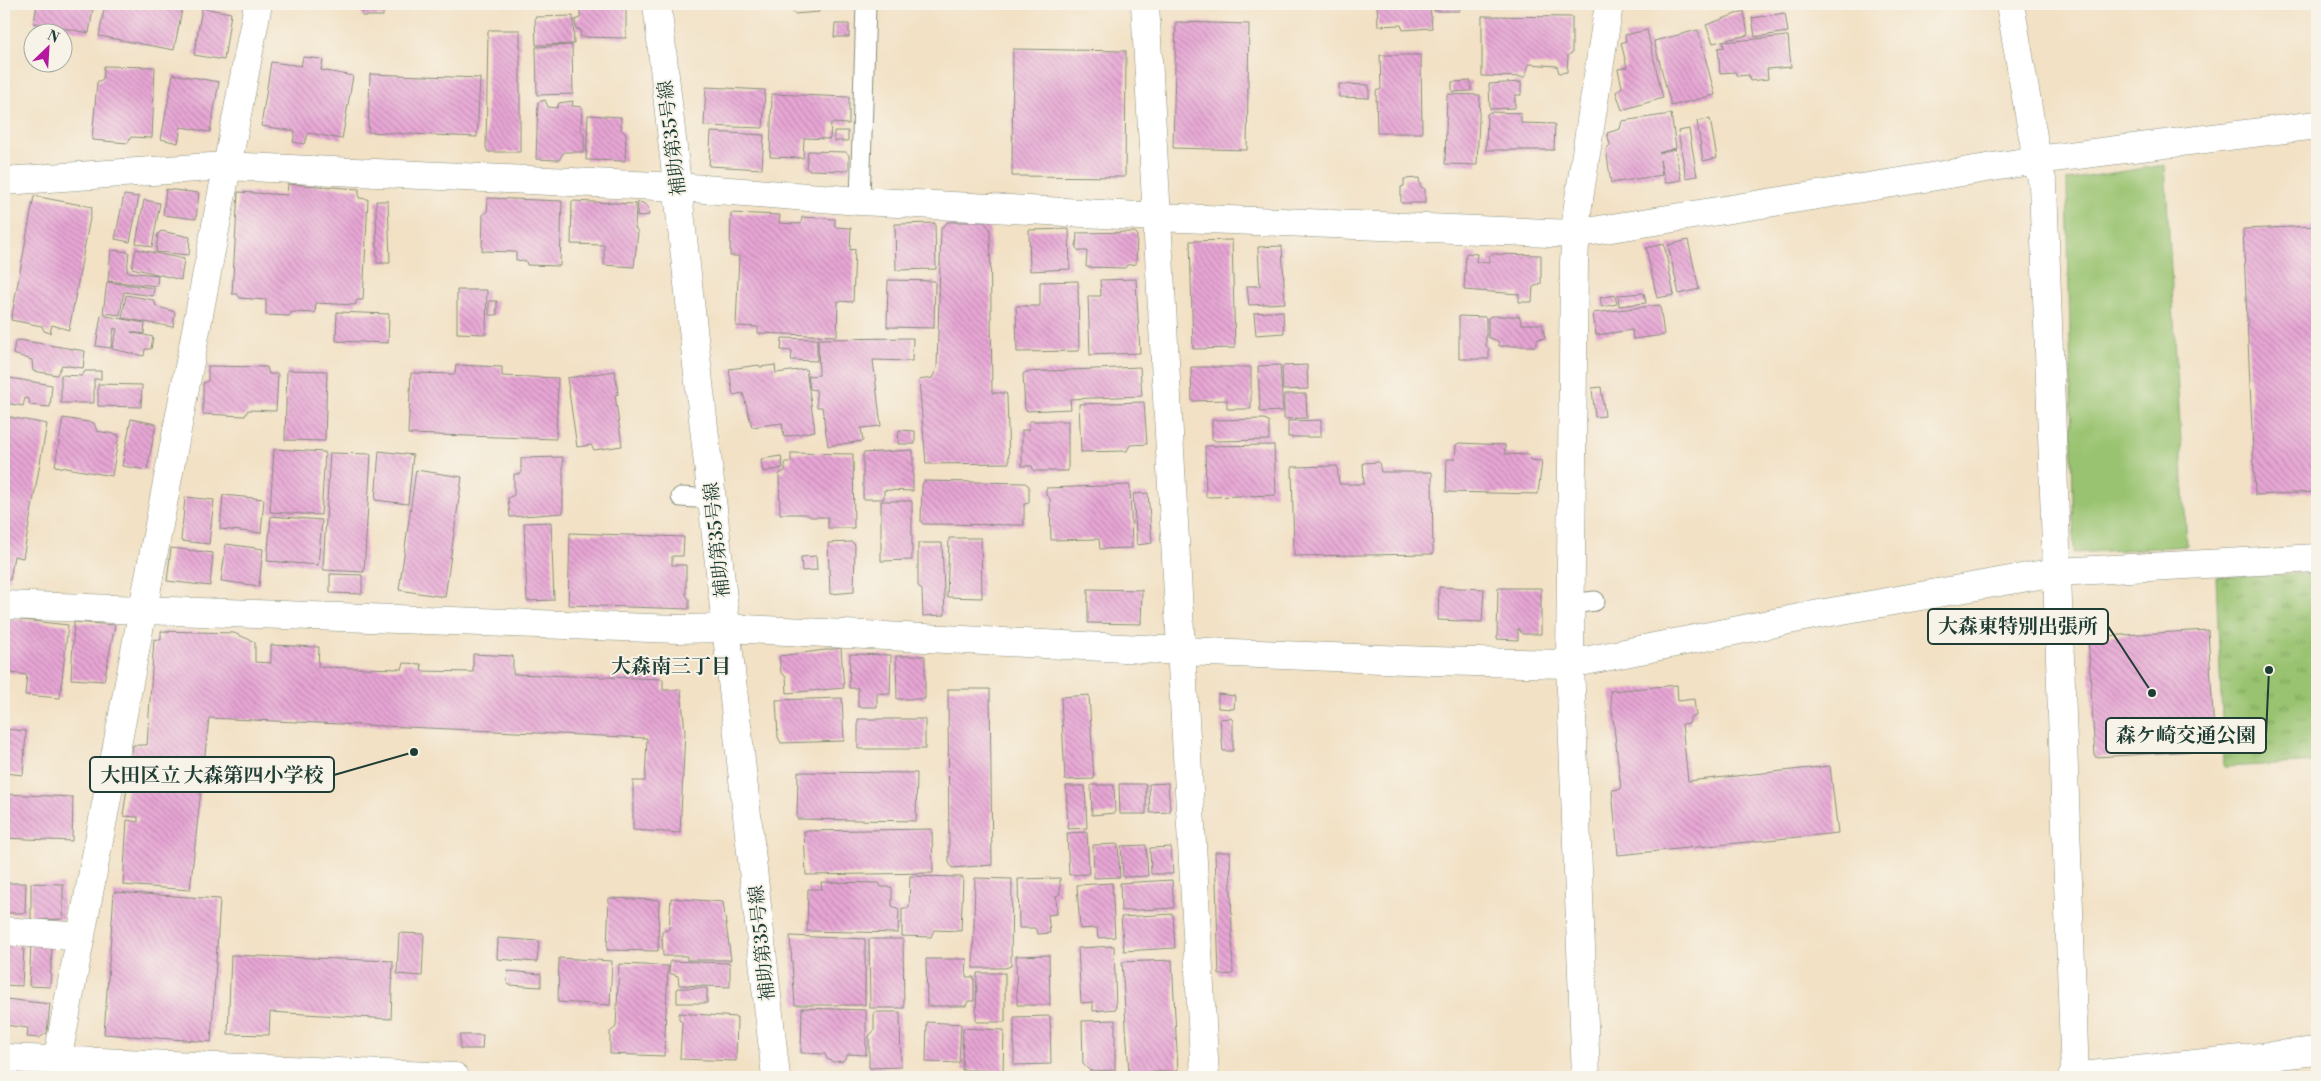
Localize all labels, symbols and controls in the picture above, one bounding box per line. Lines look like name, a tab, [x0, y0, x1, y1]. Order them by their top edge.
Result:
north arrow	[22, 22, 72, 72]
text: N	[44, 27, 62, 48]
street label: 補助第35号線	[653, 79, 691, 197]
street label: 補助第35号線	[699, 481, 735, 599]
callout: 大森東特別出張所	[1928, 609, 2108, 644]
text: 大森東特別出張所	[1938, 615, 2098, 640]
district label: 大森南三丁目	[611, 655, 731, 680]
callout: 森ケ崎交通公園	[2106, 718, 2266, 753]
text: 森ケ崎交通公園	[2116, 724, 2256, 749]
callout: 大田区立 大森第四小学校	[90, 757, 334, 792]
text: 大田区立 大森第四小学校	[100, 764, 324, 789]
street label: 補助第35号線	[744, 884, 780, 1002]

